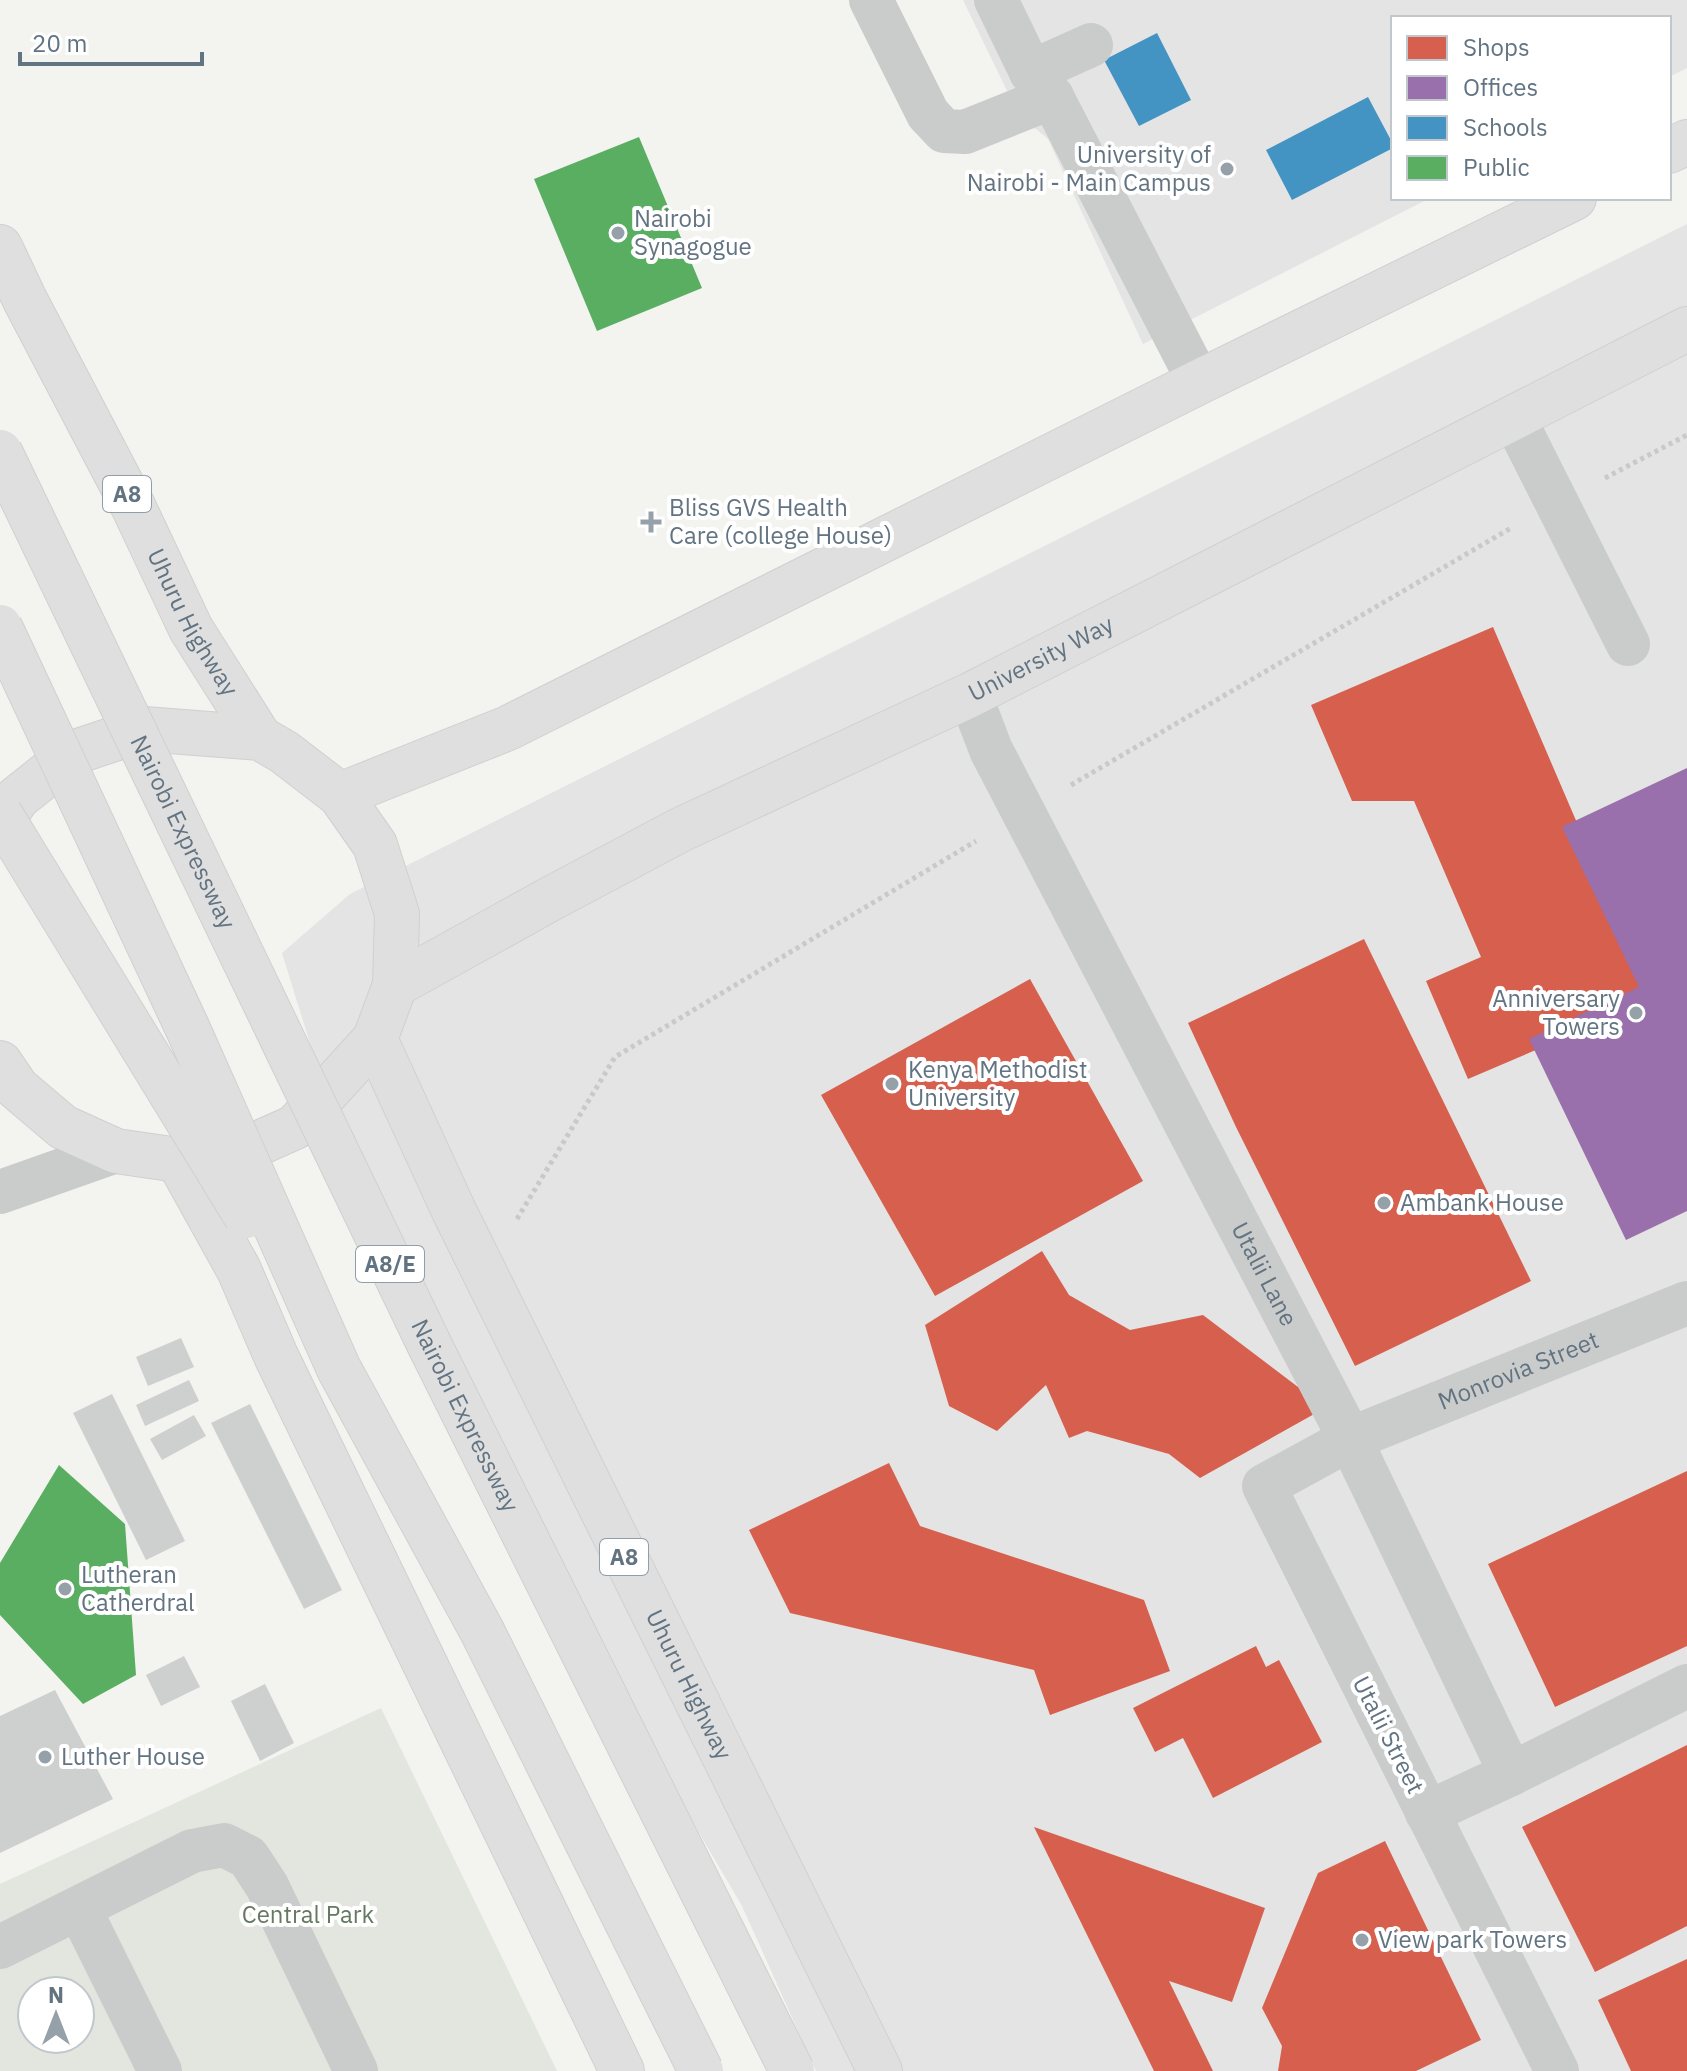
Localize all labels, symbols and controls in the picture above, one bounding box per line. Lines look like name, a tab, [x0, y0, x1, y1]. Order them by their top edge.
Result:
scale bar	[20, 16, 202, 66]
legend	[1391, 16, 1671, 200]
text: 20 m	[32, 27, 87, 59]
text: Shops	[1463, 31, 1530, 63]
text: Offices	[1463, 71, 1538, 103]
text: Schools	[1463, 111, 1548, 143]
place label: University of Nairobi - Main Campus	[967, 138, 1211, 198]
text: Public	[1463, 151, 1530, 183]
marker: University of Nairobi - Main Campus	[1218, 160, 1236, 178]
place label: Nairobi Synagogue	[634, 202, 752, 262]
marker: Nairobi Synagogue	[609, 224, 627, 242]
road number: A8	[103, 476, 151, 512]
place label: Bliss GVS Health Care (college House)	[669, 491, 892, 551]
marker: Bliss GVS Health Care (college House)	[640, 511, 662, 533]
street label: Uhuru Highway	[140, 543, 246, 702]
street label: University Way	[962, 607, 1119, 708]
street label: Nairobi Expressway	[124, 730, 244, 934]
place label: Anniversary Towers	[1492, 982, 1620, 1042]
marker: Anniversary Towers	[1627, 1004, 1645, 1022]
place label: Kenya Methodist University	[908, 1053, 1087, 1113]
marker: Kenya Methodist University	[883, 1075, 901, 1093]
place label: Ambank House	[1400, 1186, 1564, 1218]
marker: Ambank House	[1375, 1194, 1393, 1212]
street label: Utalii Lane	[1225, 1216, 1305, 1331]
road number: A8/E	[356, 1246, 424, 1282]
street label: Nairobi Expressway	[404, 1314, 527, 1517]
street label: Monrovia Street	[1433, 1323, 1603, 1417]
road number: A8	[600, 1539, 648, 1575]
place label: Lutheran Catherdral	[81, 1558, 195, 1618]
marker: Lutheran Catherdral	[56, 1580, 74, 1598]
street label: Uhuru Highway	[639, 1604, 740, 1765]
street label: Utalii Street	[1346, 1670, 1432, 1799]
place label: Luther House	[61, 1740, 205, 1772]
marker: Luther House	[36, 1748, 54, 1766]
park label: Central Park	[242, 1898, 375, 1930]
place label: View park Towers	[1378, 1923, 1567, 1955]
marker: View park Towers	[1353, 1931, 1371, 1949]
north arrow	[16, 1975, 96, 2055]
text: N	[48, 1980, 64, 2009]

